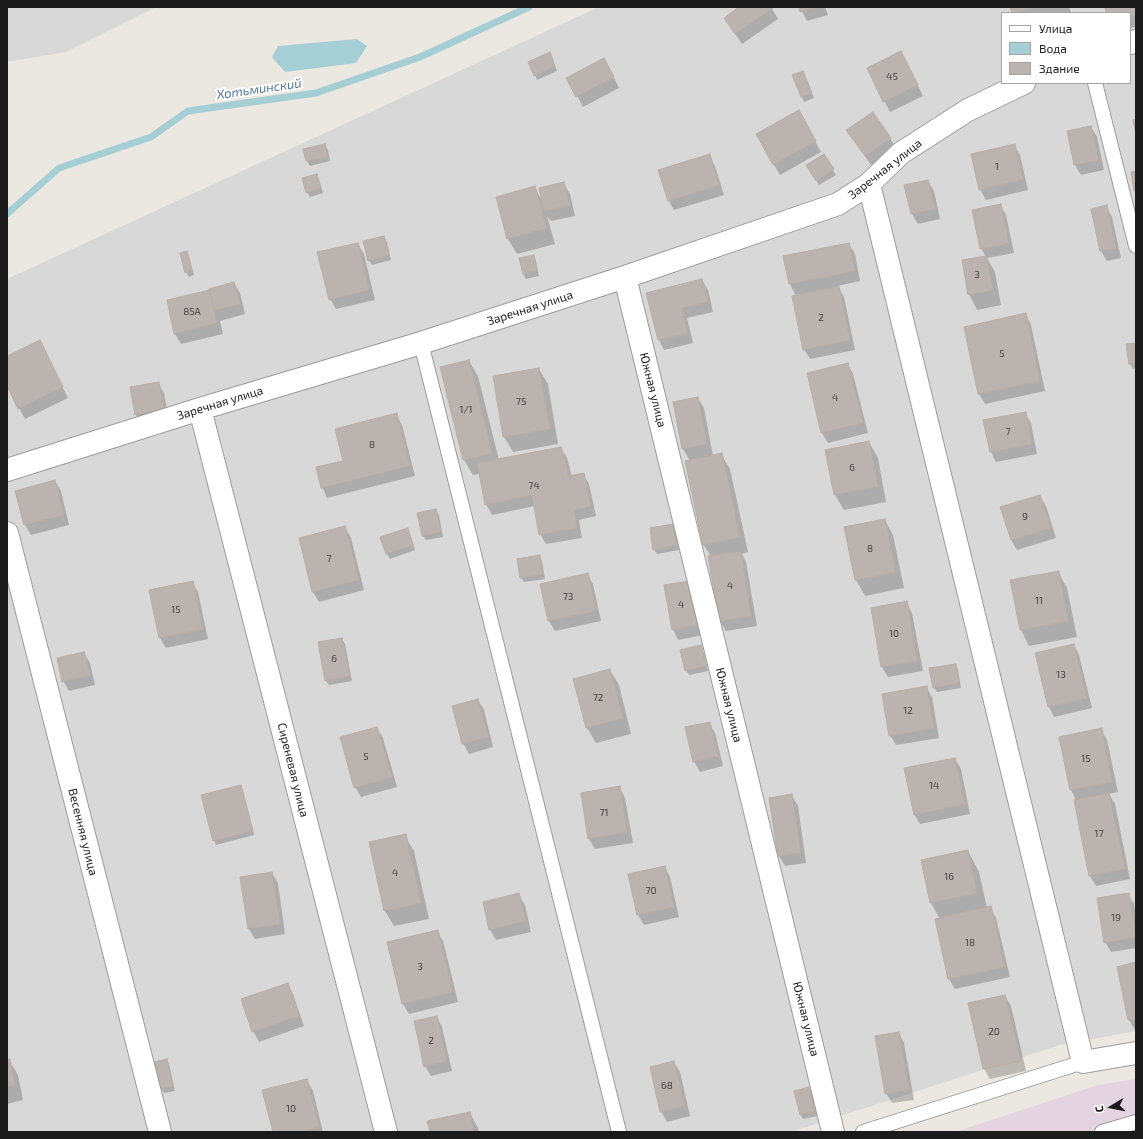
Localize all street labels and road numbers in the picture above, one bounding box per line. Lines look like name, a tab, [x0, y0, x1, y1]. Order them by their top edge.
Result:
street label: Заречная улица	[845, 136, 925, 202]
street label: Заречная улица	[485, 287, 575, 329]
street label: Южная улица	[637, 351, 669, 429]
street label: Заречная улица	[175, 383, 265, 423]
street label: Южная улица	[713, 666, 745, 744]
street label: Сиреневая улица	[274, 721, 312, 819]
street label: Весенняя улица	[65, 787, 101, 877]
street label: Южная улица	[790, 980, 822, 1058]

